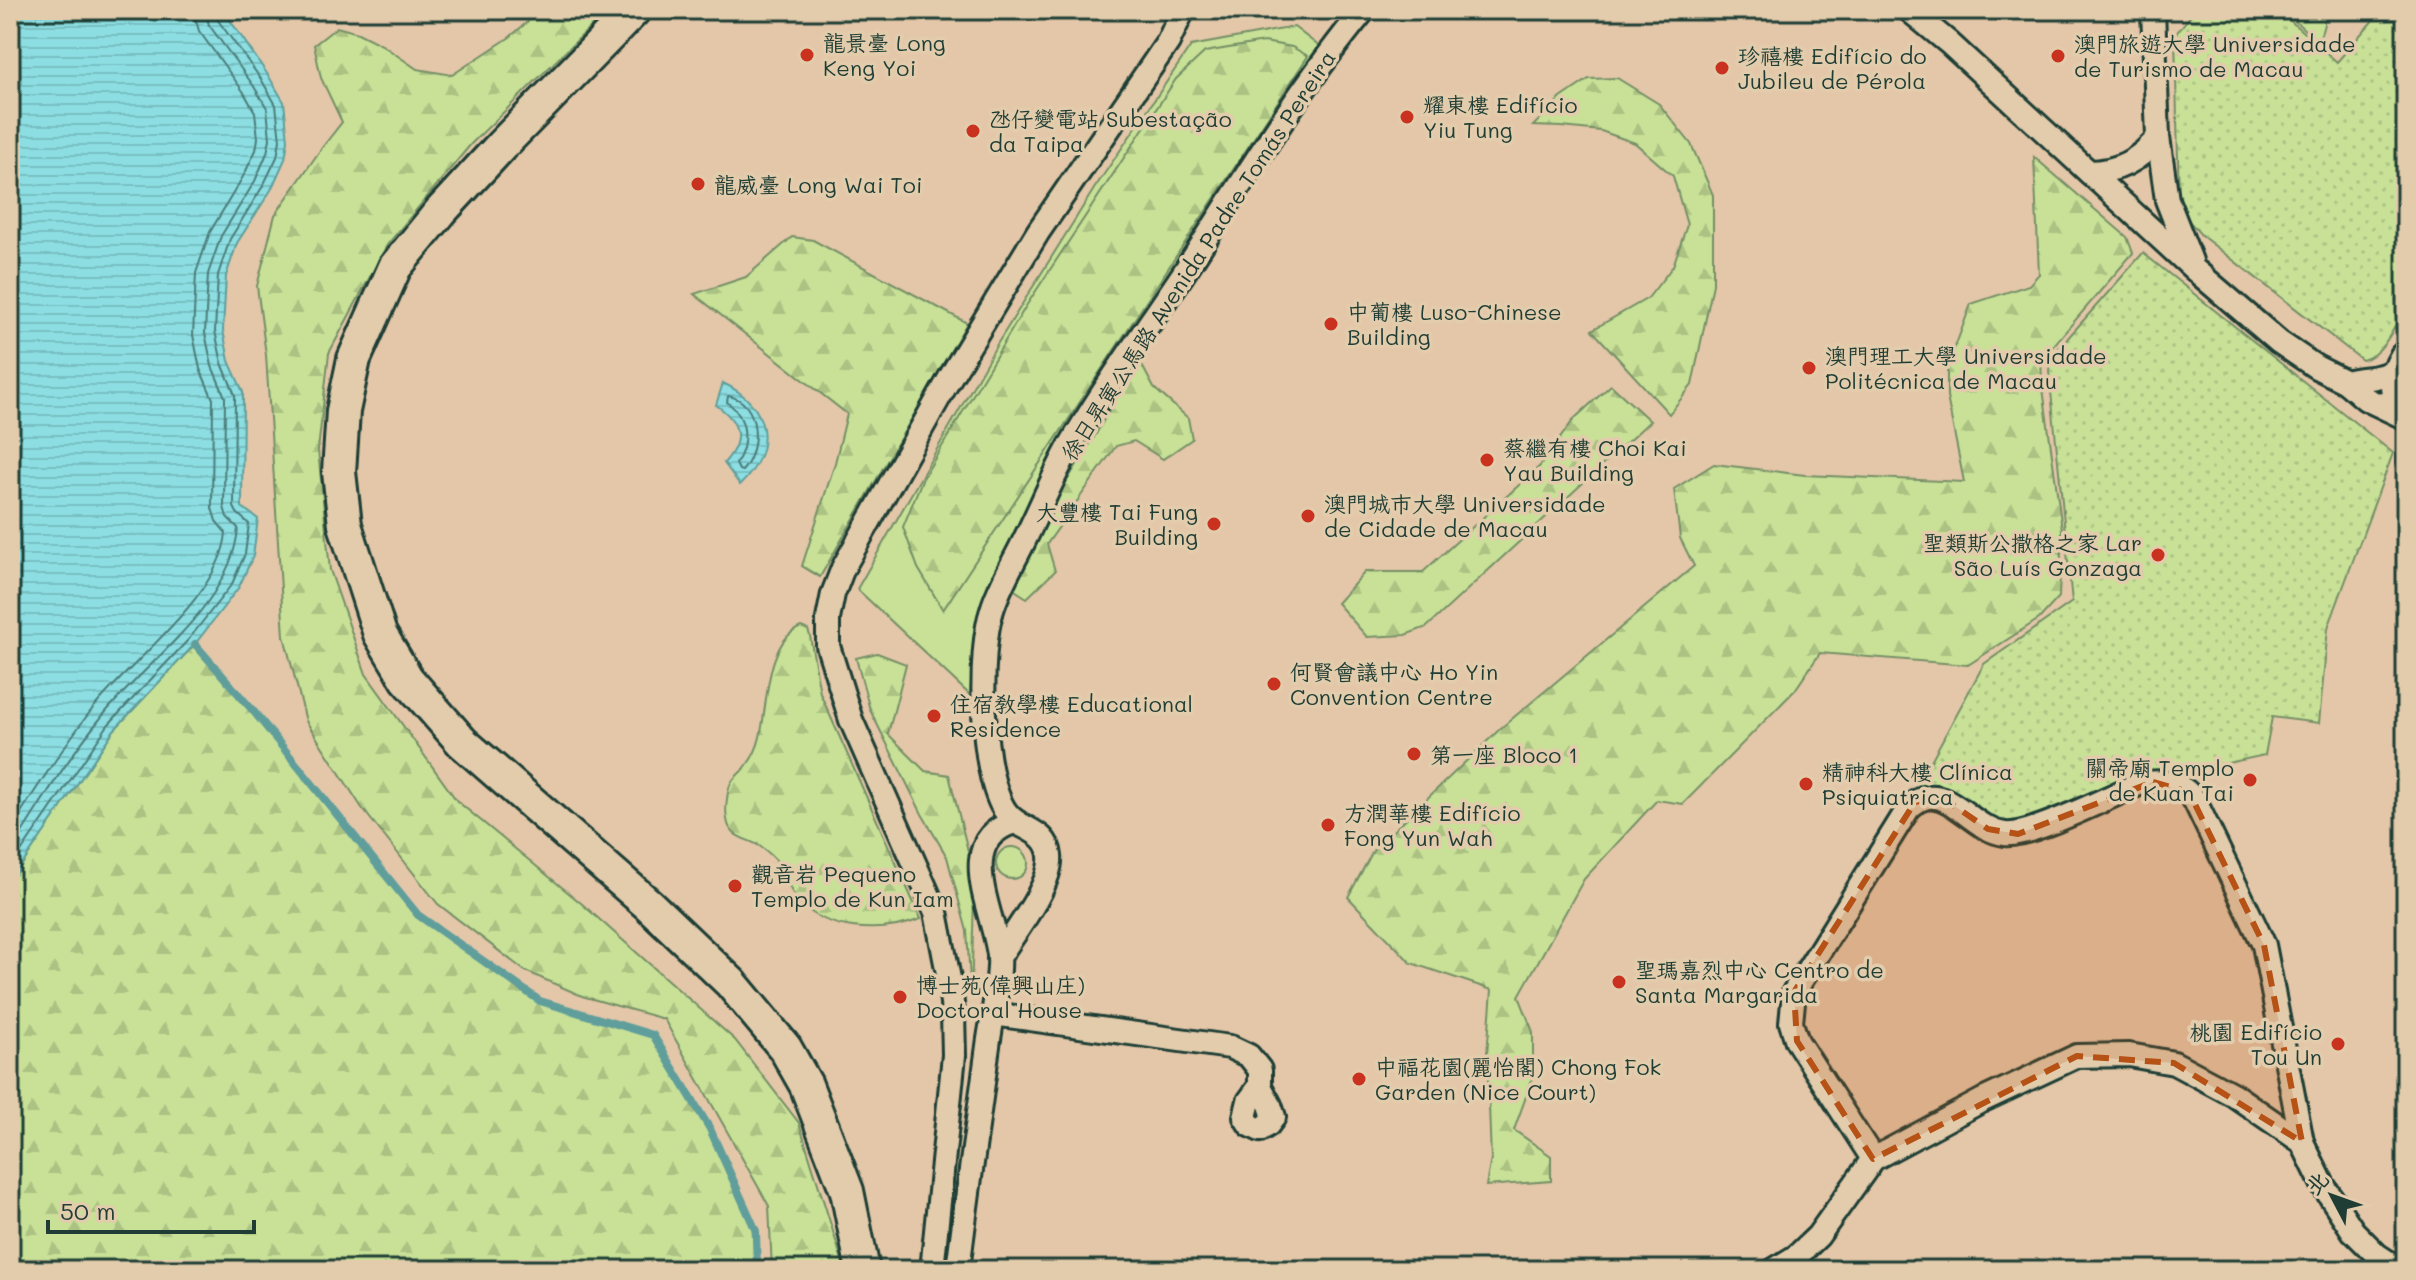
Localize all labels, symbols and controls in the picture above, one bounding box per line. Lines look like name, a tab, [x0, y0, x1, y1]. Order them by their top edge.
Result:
place label: 龍景臺 Long Keng Yoi	[823, 28, 946, 82]
place label: 澳門旅遊大學 Universidade de Turismo de Macau	[2074, 29, 2356, 83]
place label: 珍禧樓 Edifício do Jubileu de Pérola	[1738, 41, 1927, 95]
street label: 徐日昇寅公馬路 Avenida Padre Tomás Pereira	[1054, 44, 1342, 466]
marker: 龍景臺 Long Keng Yoi	[798, 46, 816, 64]
marker: 澳門旅遊大學 Universidade de Turismo de Macau	[2049, 47, 2067, 65]
marker: 珍禧樓 Edifício do Jubileu de Pérola	[1713, 59, 1731, 77]
place label: 耀東樓 Edifício Yiu Tung	[1423, 90, 1578, 144]
place label: 氹仔變電站 Subestação da Taipa	[989, 104, 1232, 158]
marker: 耀東樓 Edifício Yiu Tung	[1398, 108, 1416, 126]
marker: 氹仔變電站 Subestação da Taipa	[964, 122, 982, 140]
place label: 龍威臺 Long Wai Toi	[714, 170, 922, 199]
marker: 龍威臺 Long Wai Toi	[689, 175, 707, 193]
place label: 中葡樓 Luso-Chinese Building	[1347, 297, 1562, 351]
marker: 中葡樓 Luso-Chinese Building	[1322, 315, 1340, 333]
place label: 澳門理工大學 Universidade Politécnica de Macau	[1825, 341, 2107, 395]
marker: 澳門理工大學 Universidade Politécnica de Macau	[1800, 359, 1818, 377]
place label: 蔡繼有樓 Choi Kai Yau Building	[1503, 433, 1687, 487]
marker: 蔡繼有樓 Choi Kai Yau Building	[1478, 451, 1496, 469]
place label: 澳門城市大學 Universidade de Cidade de Macau	[1324, 489, 1606, 543]
place label: 大豐樓 Tai Fung Building	[1036, 497, 1198, 551]
marker: 澳門城市大學 Universidade de Cidade de Macau	[1299, 507, 1317, 525]
marker: 大豐樓 Tai Fung Building	[1205, 515, 1223, 533]
place label: 聖類斯公撒格之家 Lar São Luís Gonzaga	[1923, 528, 2142, 582]
marker: 聖類斯公撒格之家 Lar São Luís Gonzaga	[2149, 546, 2167, 564]
place label: 何賢會議中心 Ho Yin Convention Centre	[1290, 657, 1498, 711]
marker: 何賢會議中心 Ho Yin Convention Centre	[1265, 675, 1283, 693]
place label: 住宿教學樓 Educational Residence	[950, 689, 1193, 743]
marker: 住宿教學樓 Educational Residence	[925, 707, 943, 725]
place label: 第一座 Bloco 1	[1430, 740, 1578, 769]
marker: 第一座 Bloco 1	[1405, 745, 1423, 763]
place label: 關帝廟 Templo de Kuan Tai	[2085, 753, 2234, 807]
place label: 精神科大樓 Clínica Psiquiatrica	[1822, 757, 2013, 811]
marker: 關帝廟 Templo de Kuan Tai	[2241, 771, 2259, 789]
marker: 精神科大樓 Clínica Psiquiatrica	[1797, 775, 1815, 793]
place label: 方潤華樓 Edifício Fong Yun Wah	[1344, 798, 1521, 852]
marker: 方潤華樓 Edifício Fong Yun Wah	[1319, 816, 1337, 834]
place label: 觀音岩 Pequeno Templo de Kun Iam	[751, 859, 954, 913]
marker: 觀音岩 Pequeno Templo de Kun Iam	[726, 877, 744, 895]
place label: 聖瑪嘉烈中心 Centro de Santa Margarida	[1635, 955, 1884, 1009]
place label: 博士苑(偉興山庄) Doctoral House	[916, 970, 1085, 1024]
marker: 聖瑪嘉烈中心 Centro de Santa Margarida	[1610, 973, 1628, 991]
marker: 博士苑(偉興山庄) Doctoral House	[891, 988, 909, 1006]
place label: 桃園 Edifício Tou Un	[2189, 1017, 2322, 1071]
marker: 桃園 Edifício Tou Un	[2329, 1035, 2347, 1053]
place label: 中福花園(麗怡閣) Chong Fok Garden (Nice Court)	[1375, 1052, 1661, 1106]
marker: 中福花園(麗怡閣) Chong Fok Garden (Nice Court)	[1350, 1070, 1368, 1088]
north arrow	[2292, 1156, 2372, 1236]
text: 北	[2298, 1165, 2335, 1200]
scale bar	[48, 1184, 254, 1234]
text: 50 m	[60, 1195, 116, 1226]

